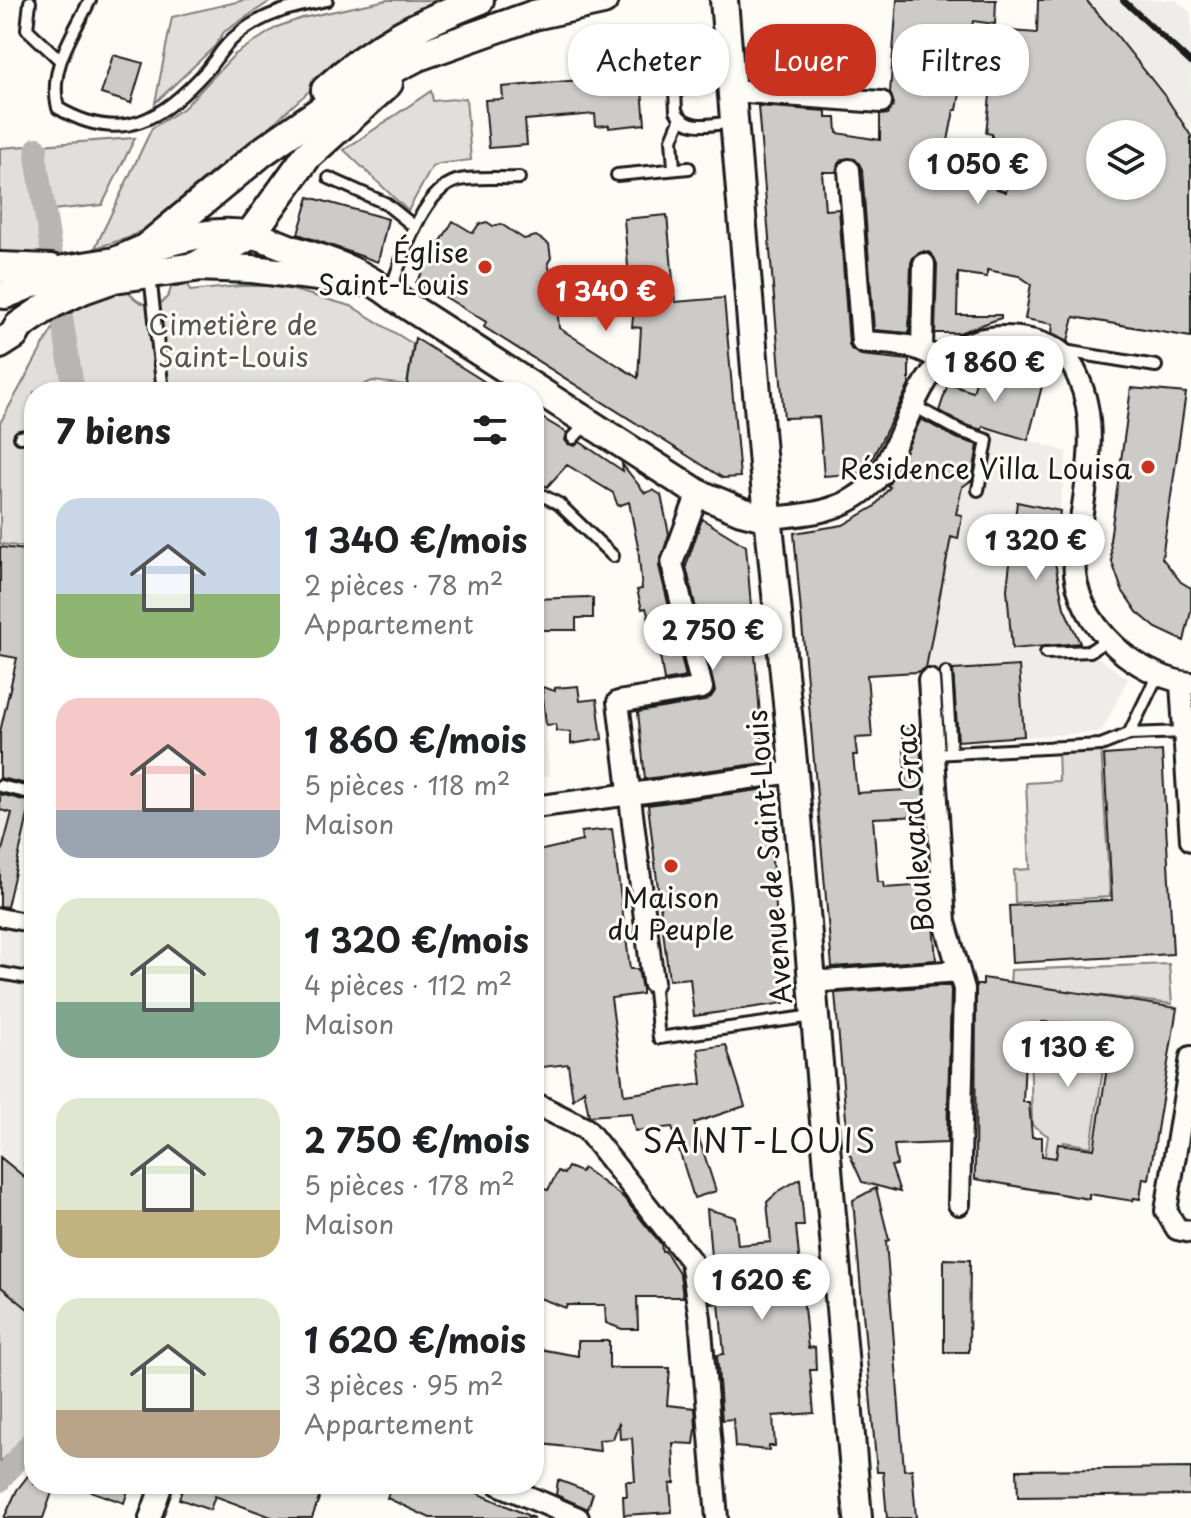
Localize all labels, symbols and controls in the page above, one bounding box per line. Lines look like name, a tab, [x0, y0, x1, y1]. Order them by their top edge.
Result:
chip: Acheter	[568, 24, 729, 96]
chip: Louer	[745, 24, 876, 96]
chip: Filtres	[892, 24, 1029, 96]
map controls	[1086, 120, 1166, 200]
button: layers	[1086, 120, 1166, 200]
pin: 1 050 €	[904, 138, 1052, 206]
text: 1 050 €	[927, 144, 1029, 183]
place label: Église Saint-Louis	[318, 230, 469, 305]
marker: Église Saint-Louis	[476, 258, 494, 276]
pin: 1 340 €	[532, 265, 680, 333]
text: 1 340 €	[555, 271, 657, 310]
park label: Cimetière de Saint-Louis	[148, 302, 318, 377]
pin: 1 860 €	[921, 336, 1069, 404]
text: 1 860 €	[945, 342, 1045, 381]
text: 7 biens	[56, 404, 171, 456]
icon: filters	[468, 408, 512, 452]
place label: Résidence Villa Louisa	[840, 446, 1132, 489]
marker: Résidence Villa Louisa	[1139, 458, 1157, 476]
text: 1 340 €/mois	[304, 513, 528, 565]
pin: 1 320 €	[962, 514, 1110, 582]
text: 1 320 €	[985, 520, 1087, 559]
icon: home	[120, 530, 216, 626]
text: 2 pièces · 78 m²	[304, 565, 504, 604]
text: Appartement	[304, 604, 474, 643]
pin: 2 750 €	[639, 604, 787, 672]
text: 2 750 €	[661, 610, 765, 649]
street label: Avenue de Saint-Louis	[734, 708, 802, 1006]
text: 1 860 €/mois	[304, 713, 527, 765]
street label: Boulevard Grac	[882, 722, 944, 934]
icon: home	[120, 730, 216, 826]
text: 5 pièces · 118 m²	[304, 765, 511, 804]
text: Maison	[304, 804, 394, 843]
marker: Maison du Peuple	[662, 857, 680, 875]
place label: Maison du Peuple	[607, 875, 735, 950]
text: 1 320 €/mois	[304, 913, 529, 965]
icon: home	[120, 930, 216, 1026]
text: 4 pièces · 112 m²	[304, 965, 512, 1004]
text: Maison	[304, 1004, 394, 1043]
pin: 1 130 €	[994, 1021, 1142, 1089]
text: 1 130 €	[1021, 1027, 1115, 1066]
text: 2 750 €/mois	[304, 1113, 530, 1165]
district label: SAINT-LOUIS	[643, 1116, 877, 1164]
icon: home	[120, 1130, 216, 1226]
text: 5 pièces · 178 m²	[304, 1165, 515, 1204]
text: Maison	[304, 1204, 394, 1243]
pin: 1 620 €	[688, 1254, 836, 1322]
text: 1 620 €	[712, 1260, 812, 1299]
text: 1 620 €/mois	[304, 1313, 526, 1365]
icon: home	[120, 1330, 216, 1426]
text: 3 pièces · 95 m²	[304, 1365, 504, 1404]
text: Appartement	[304, 1404, 474, 1443]

